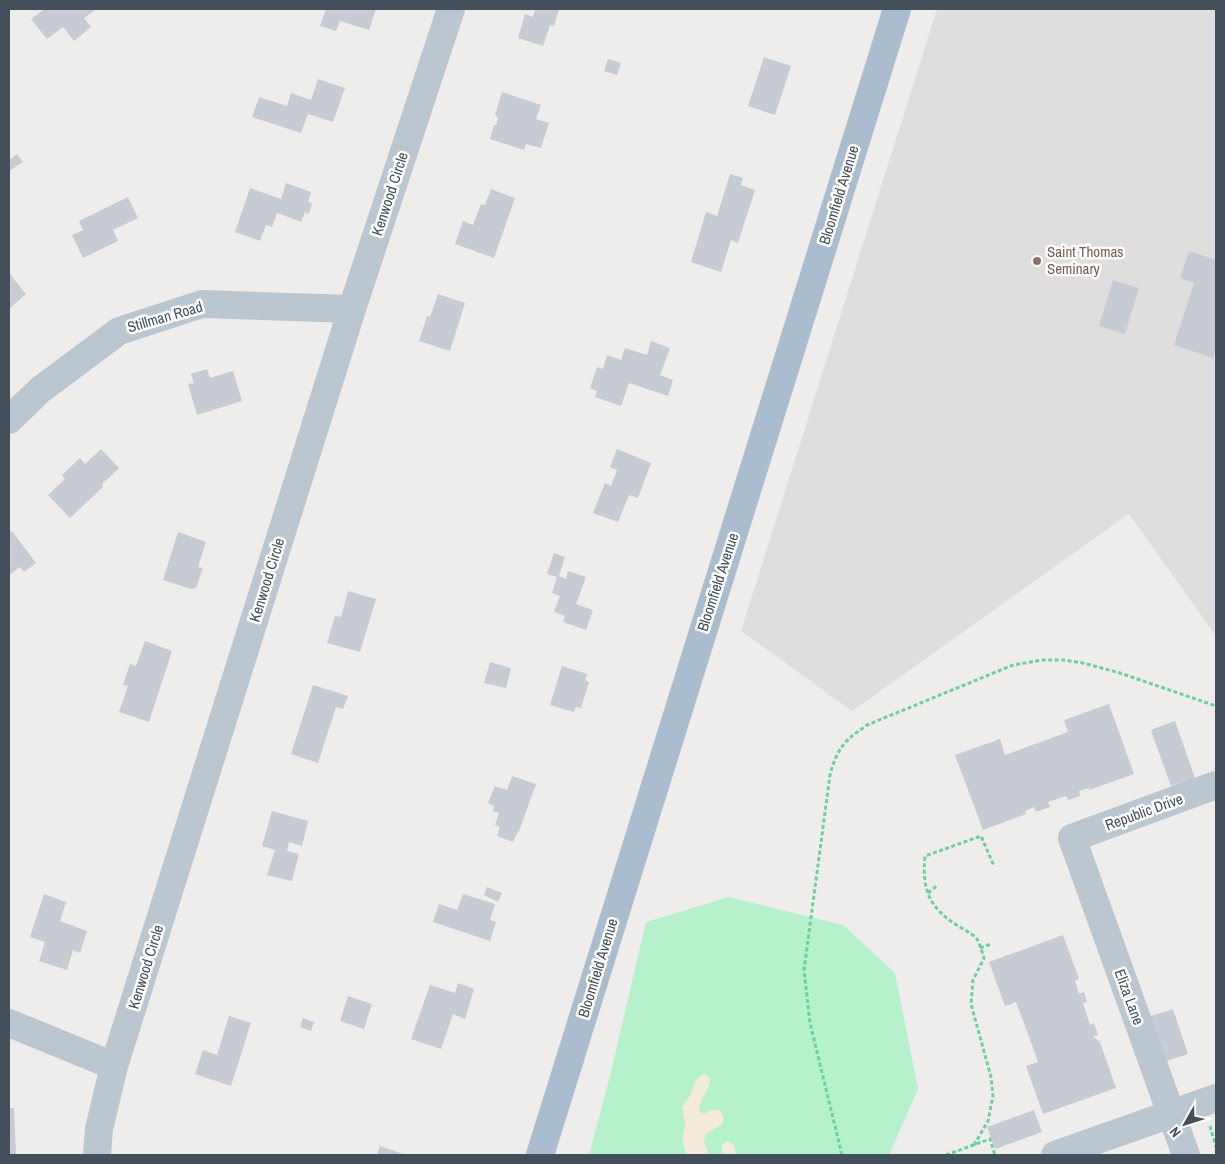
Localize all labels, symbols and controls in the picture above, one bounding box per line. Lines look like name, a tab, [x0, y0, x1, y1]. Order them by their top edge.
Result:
street label: Bloomfield Avenue	[814, 143, 864, 247]
street label: Kenwood Circle	[366, 149, 413, 238]
place label: Saint Thomas Seminary	[1047, 241, 1123, 279]
marker: Saint Thomas Seminary	[1031, 255, 1043, 267]
street label: Stillman Road	[125, 296, 205, 337]
street label: Bloomfield Avenue	[692, 530, 743, 634]
street label: Kenwood Circle	[244, 535, 289, 624]
street label: Republic Drive	[1102, 788, 1186, 835]
street label: Bloomfield Avenue	[573, 916, 623, 1020]
street label: Kenwood Circle	[123, 922, 168, 1011]
street label: Eliza Lane	[1110, 966, 1149, 1028]
north arrow	[1160, 1099, 1210, 1149]
text: N	[1165, 1123, 1185, 1141]

